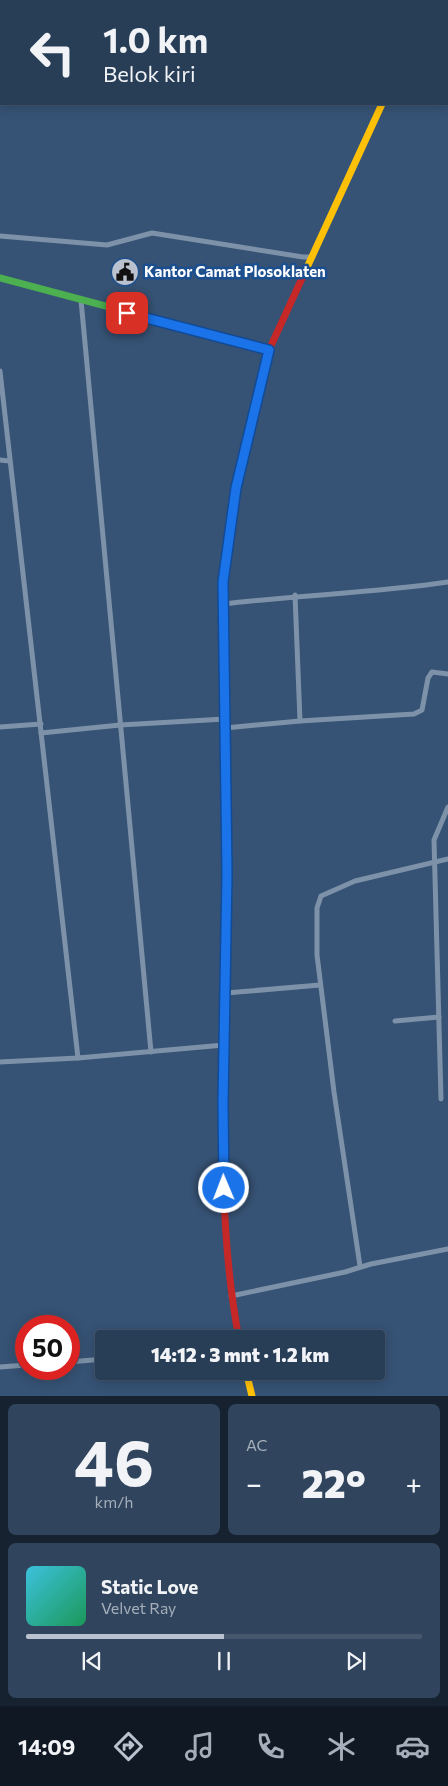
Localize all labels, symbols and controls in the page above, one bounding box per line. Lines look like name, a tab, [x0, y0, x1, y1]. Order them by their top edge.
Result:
text: 1.0 km	[103, 17, 208, 60]
icon: left	[20, 20, 85, 85]
text: Belok kiri	[103, 60, 196, 87]
public building icon: Kantor Camat Plosoklaten	[110, 257, 140, 287]
place label: Kantor Camat Plosoklaten	[144, 262, 326, 280]
pin	[106, 292, 148, 334]
icon: arrive	[113, 299, 141, 327]
position arrow	[197, 1161, 249, 1213]
speed limit sign: 50	[15, 1315, 80, 1380]
text: 14:12 · 3 mnt · 1.2 km	[151, 1343, 329, 1366]
text: 46	[74, 1420, 154, 1499]
text: AC	[246, 1435, 268, 1454]
text: 22°	[302, 1459, 366, 1506]
text: −	[246, 1466, 262, 1500]
text: +	[406, 1466, 422, 1500]
text: km/h	[95, 1492, 133, 1511]
text: Static Love	[101, 1575, 198, 1598]
text: Velvet Ray	[101, 1598, 176, 1617]
icon: previous	[78, 1647, 106, 1675]
icon: pause	[210, 1647, 238, 1675]
icon: next	[342, 1647, 370, 1675]
icon: directions	[111, 1729, 146, 1764]
icon: music	[182, 1729, 217, 1764]
icon: phone	[253, 1729, 288, 1764]
icon: climate	[324, 1729, 359, 1764]
icon: car	[395, 1729, 430, 1764]
text: 14:09	[18, 1733, 75, 1760]

